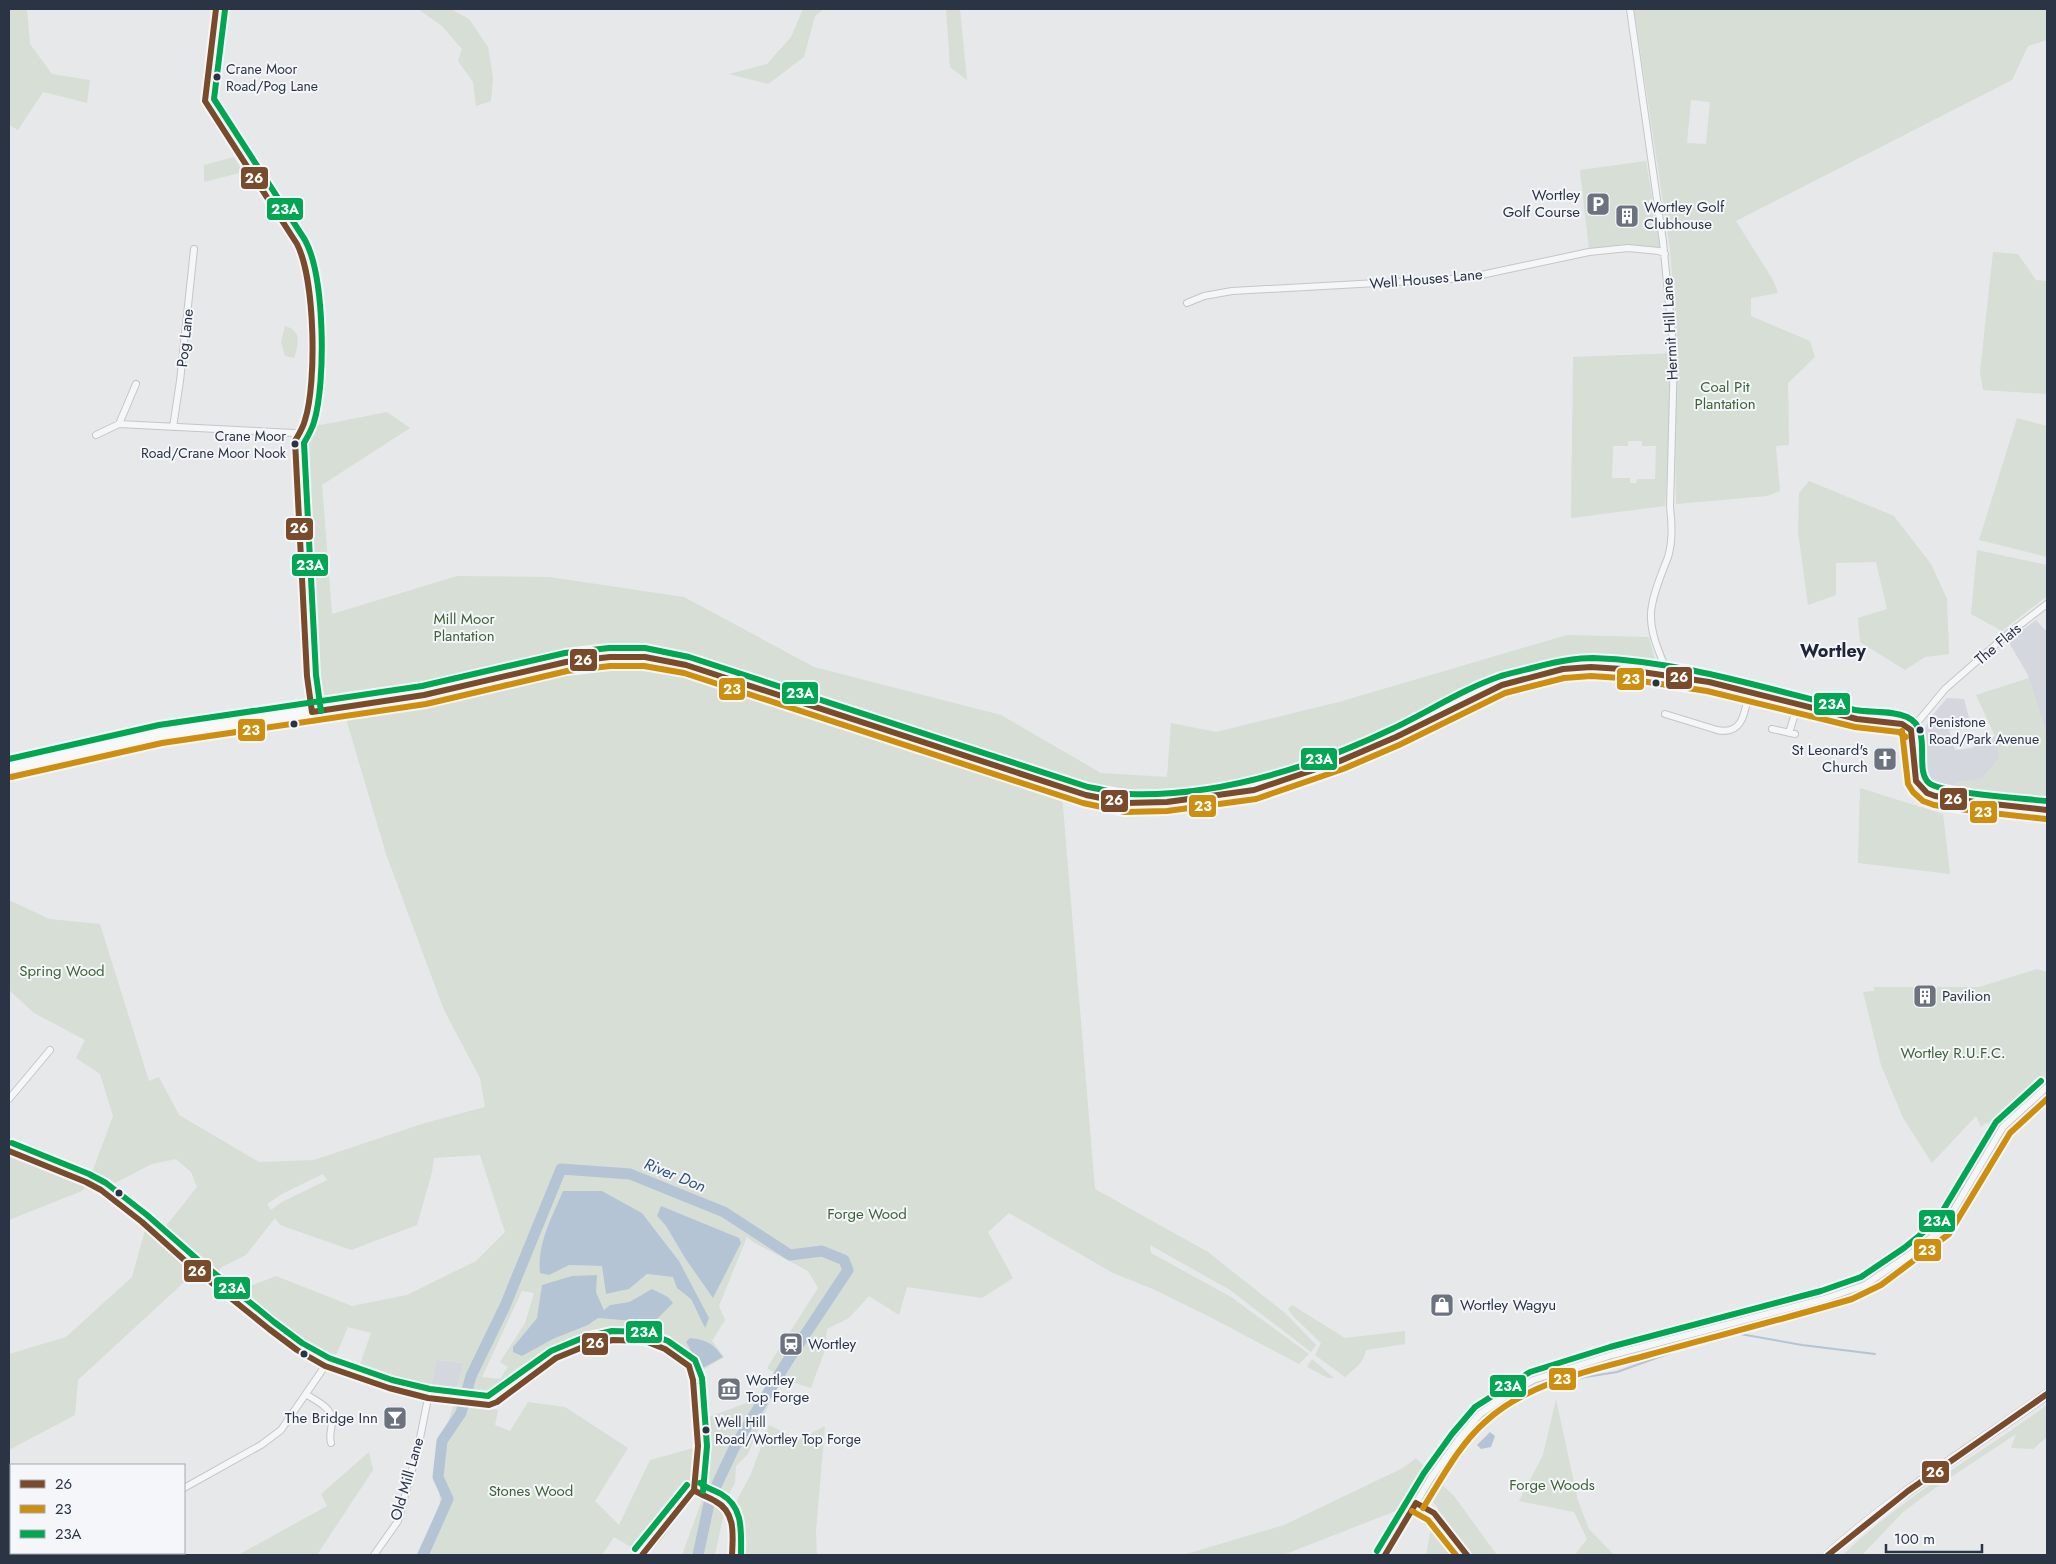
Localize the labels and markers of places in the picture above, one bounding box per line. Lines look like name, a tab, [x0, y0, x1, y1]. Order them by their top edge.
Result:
place label: Crane Moor Road/Pog Lane	[226, 59, 318, 96]
marker: Crane Moor Road/Pog Lane	[212, 72, 222, 82]
place label: Wortley Golf Course	[1503, 184, 1580, 223]
parking icon: Wortley Golf Course	[1585, 191, 1611, 217]
place label: Wortley Golf Clubhouse	[1644, 196, 1725, 235]
building icon: Wortley Golf Clubhouse	[1614, 203, 1640, 229]
place label: Crane Moor Road/Crane Moor Nook	[141, 426, 287, 463]
marker: Crane Moor Road/Crane Moor Nook	[290, 439, 300, 449]
unlabelled marker	[1651, 678, 1661, 688]
place label: Penistone Road/Park Avenue	[1929, 712, 2039, 749]
unlabelled marker	[289, 719, 299, 729]
marker: Penistone Road/Park Avenue	[1915, 725, 1925, 735]
place label: St Leonard's Church	[1791, 739, 1868, 778]
church icon: St Leonard's Church	[1872, 746, 1898, 772]
building icon: Pavilion	[1912, 983, 1938, 1009]
place label: Pavilion	[1942, 985, 1991, 1007]
unlabelled marker	[114, 1188, 124, 1198]
shop icon: Wortley Wagyu	[1429, 1292, 1455, 1318]
place label: Wortley Wagyu	[1460, 1294, 1556, 1316]
station icon: Wortley	[778, 1331, 804, 1357]
place label: Wortley	[808, 1333, 857, 1355]
unlabelled marker	[299, 1349, 309, 1359]
place label: Wortley Top Forge	[746, 1369, 809, 1408]
museum icon: Wortley Top Forge	[716, 1376, 742, 1402]
bar icon: The Bridge Inn	[382, 1405, 408, 1431]
place label: The Bridge Inn	[285, 1407, 378, 1429]
place label: Well Hill Road/Wortley Top Forge	[715, 1412, 861, 1449]
marker: Well Hill Road/Wortley Top Forge	[701, 1425, 711, 1435]

